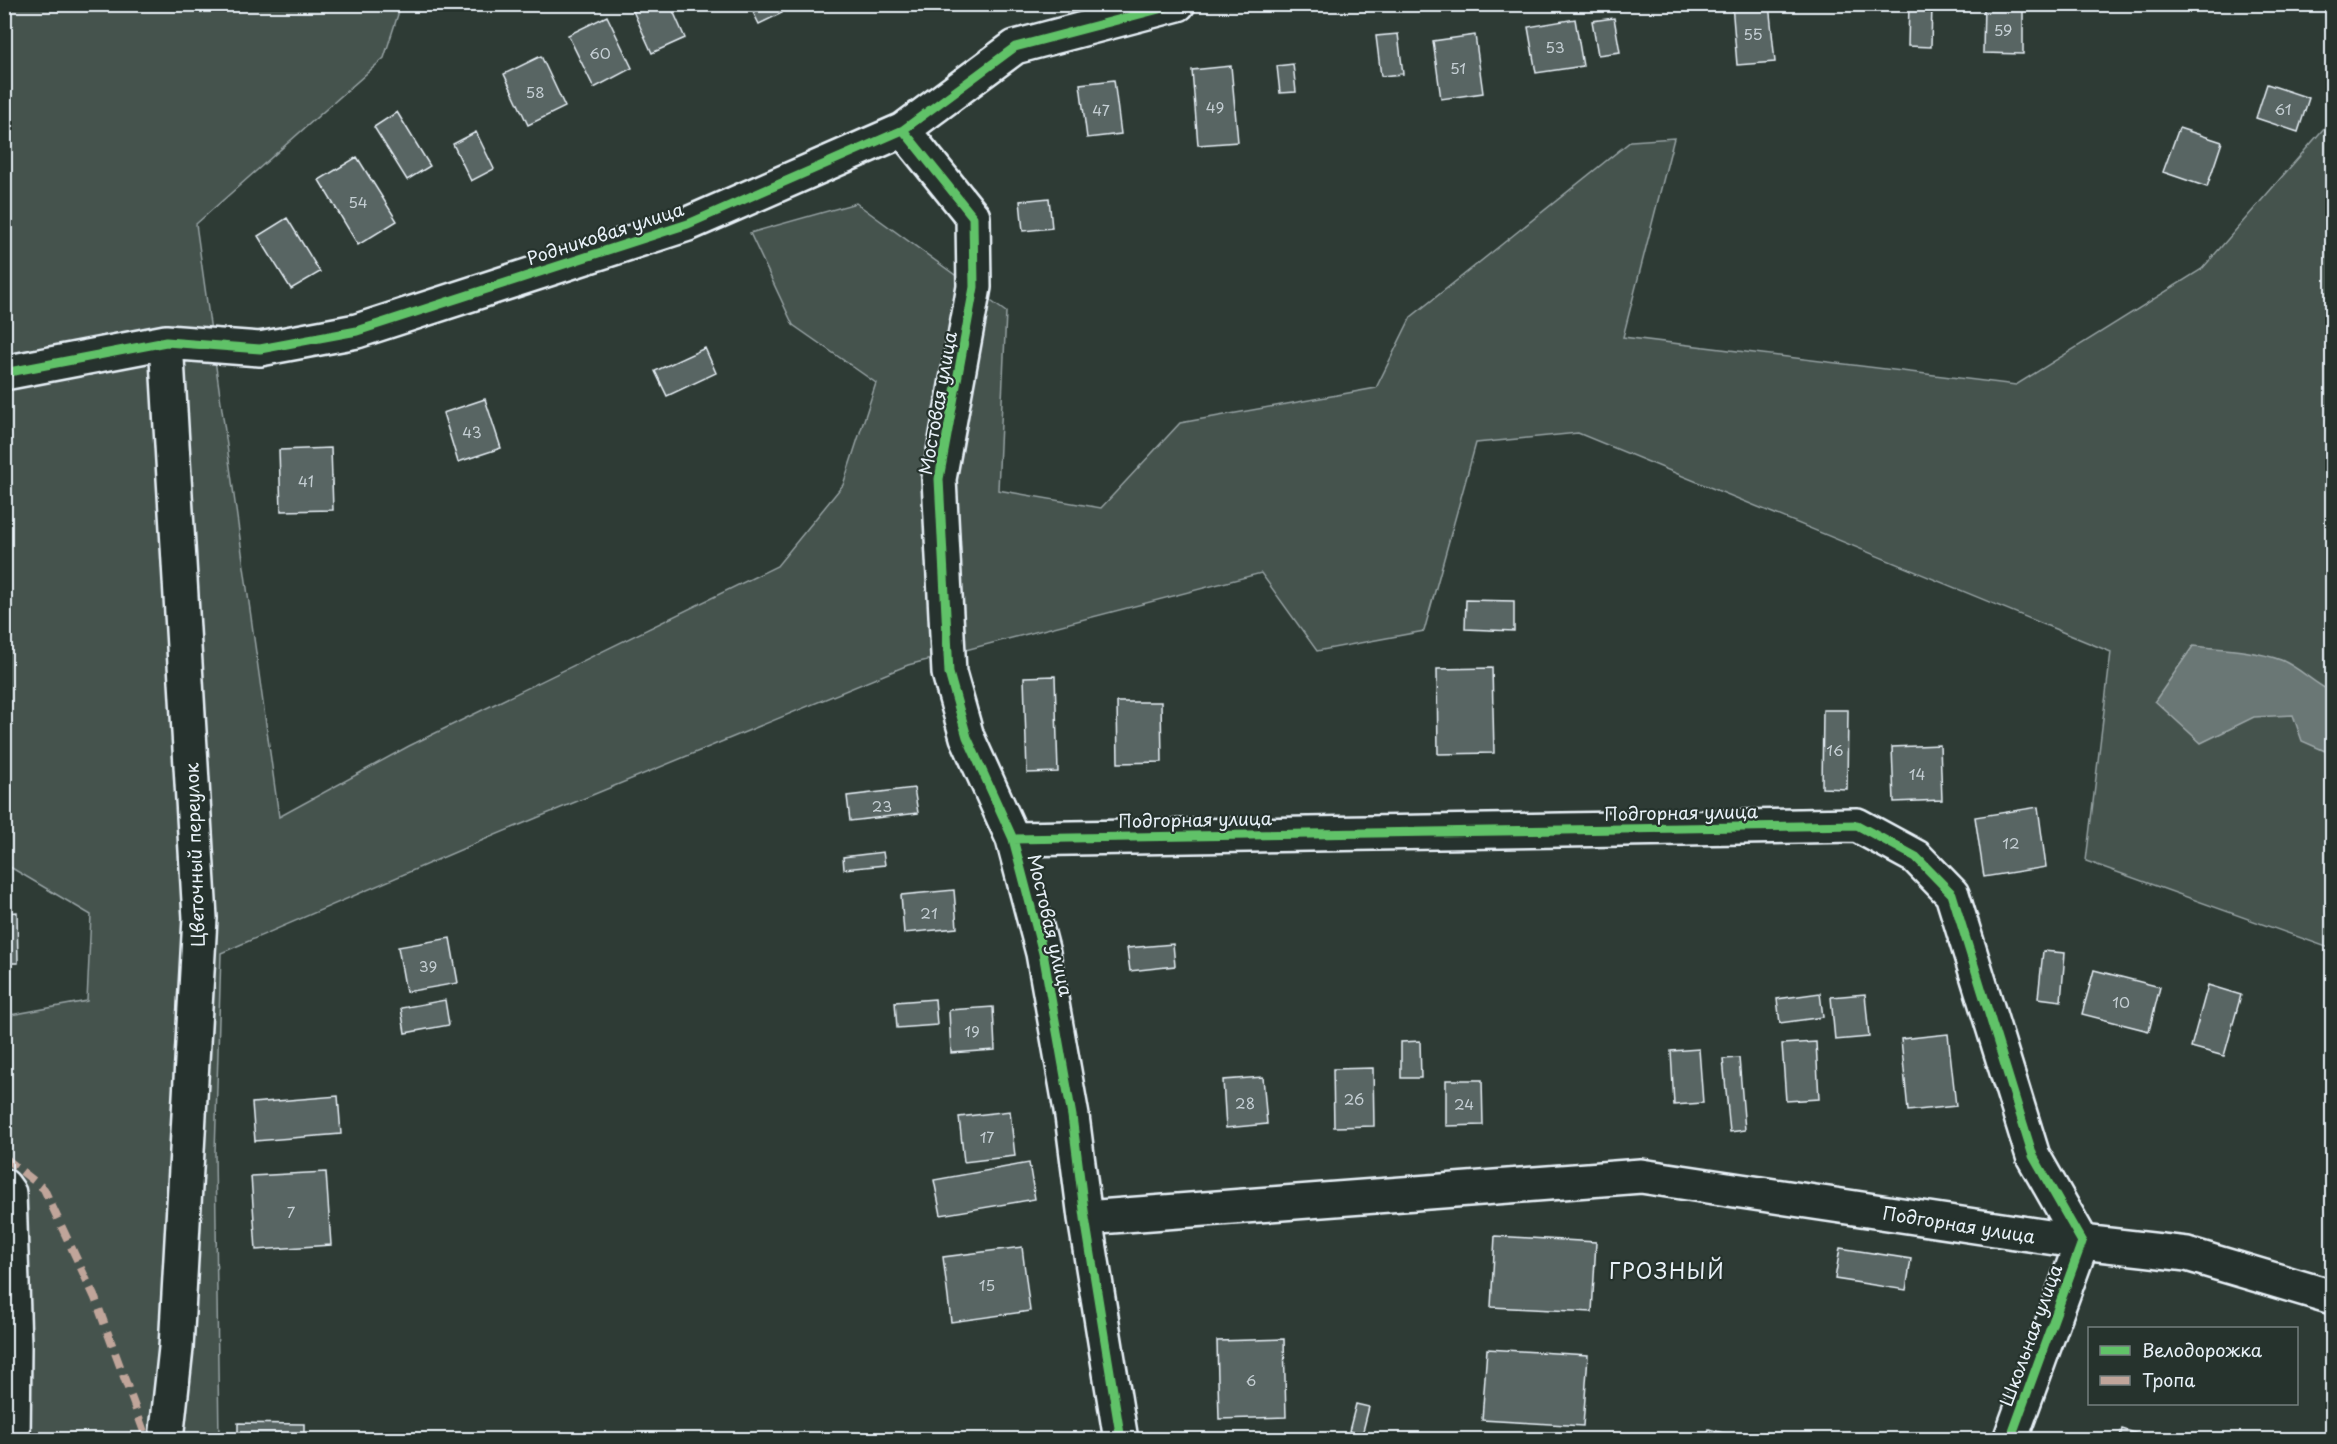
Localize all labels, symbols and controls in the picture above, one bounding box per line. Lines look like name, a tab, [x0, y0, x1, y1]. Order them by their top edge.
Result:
house number: 59	[1994, 18, 2012, 41]
house number: 55	[1743, 22, 1763, 45]
house number: 53	[1545, 35, 1565, 58]
house number: 60	[589, 41, 611, 64]
house number: 51	[1450, 56, 1466, 79]
house number: 58	[525, 80, 545, 103]
house number: 49	[1206, 95, 1224, 118]
house number: 61	[2275, 97, 2291, 120]
house number: 47	[1092, 98, 1110, 121]
house number: 54	[348, 190, 368, 213]
street label: Родниковая улица	[523, 195, 688, 271]
street label: Мостовая улица	[911, 328, 963, 477]
house number: 43	[462, 420, 482, 443]
house number: 41	[298, 469, 314, 492]
house number: 16	[1826, 738, 1844, 761]
street label: Цветочный переулок	[177, 762, 211, 948]
house number: 14	[1909, 762, 1925, 785]
house number: 23	[872, 794, 892, 817]
street label: Подгорная улица	[1604, 797, 1759, 827]
street label: Подгорная улица	[1118, 804, 1273, 834]
house number: 12	[2002, 831, 2020, 854]
street label: Мостовая улица	[1021, 851, 1081, 999]
house number: 21	[920, 901, 938, 924]
house number: 39	[419, 954, 437, 977]
house number: 10	[2112, 990, 2130, 1013]
house number: 19	[964, 1019, 980, 1042]
house number: 26	[1344, 1087, 1364, 1110]
house number: 28	[1235, 1091, 1255, 1114]
house number: 24	[1454, 1092, 1474, 1115]
house number: 17	[980, 1125, 994, 1148]
street label: Подгорная улица	[1881, 1199, 2038, 1249]
house number: 7	[287, 1200, 296, 1223]
district label: ГРОЗНЫЙ	[1609, 1254, 1725, 1286]
street label: Школьная улица	[1992, 1260, 2068, 1410]
house number: 15	[979, 1273, 995, 1296]
legend	[2088, 1327, 2298, 1405]
text: Велодорожка	[2142, 1336, 2263, 1363]
text: Тропа	[2142, 1366, 2195, 1393]
house number: 6	[1246, 1368, 1256, 1391]

